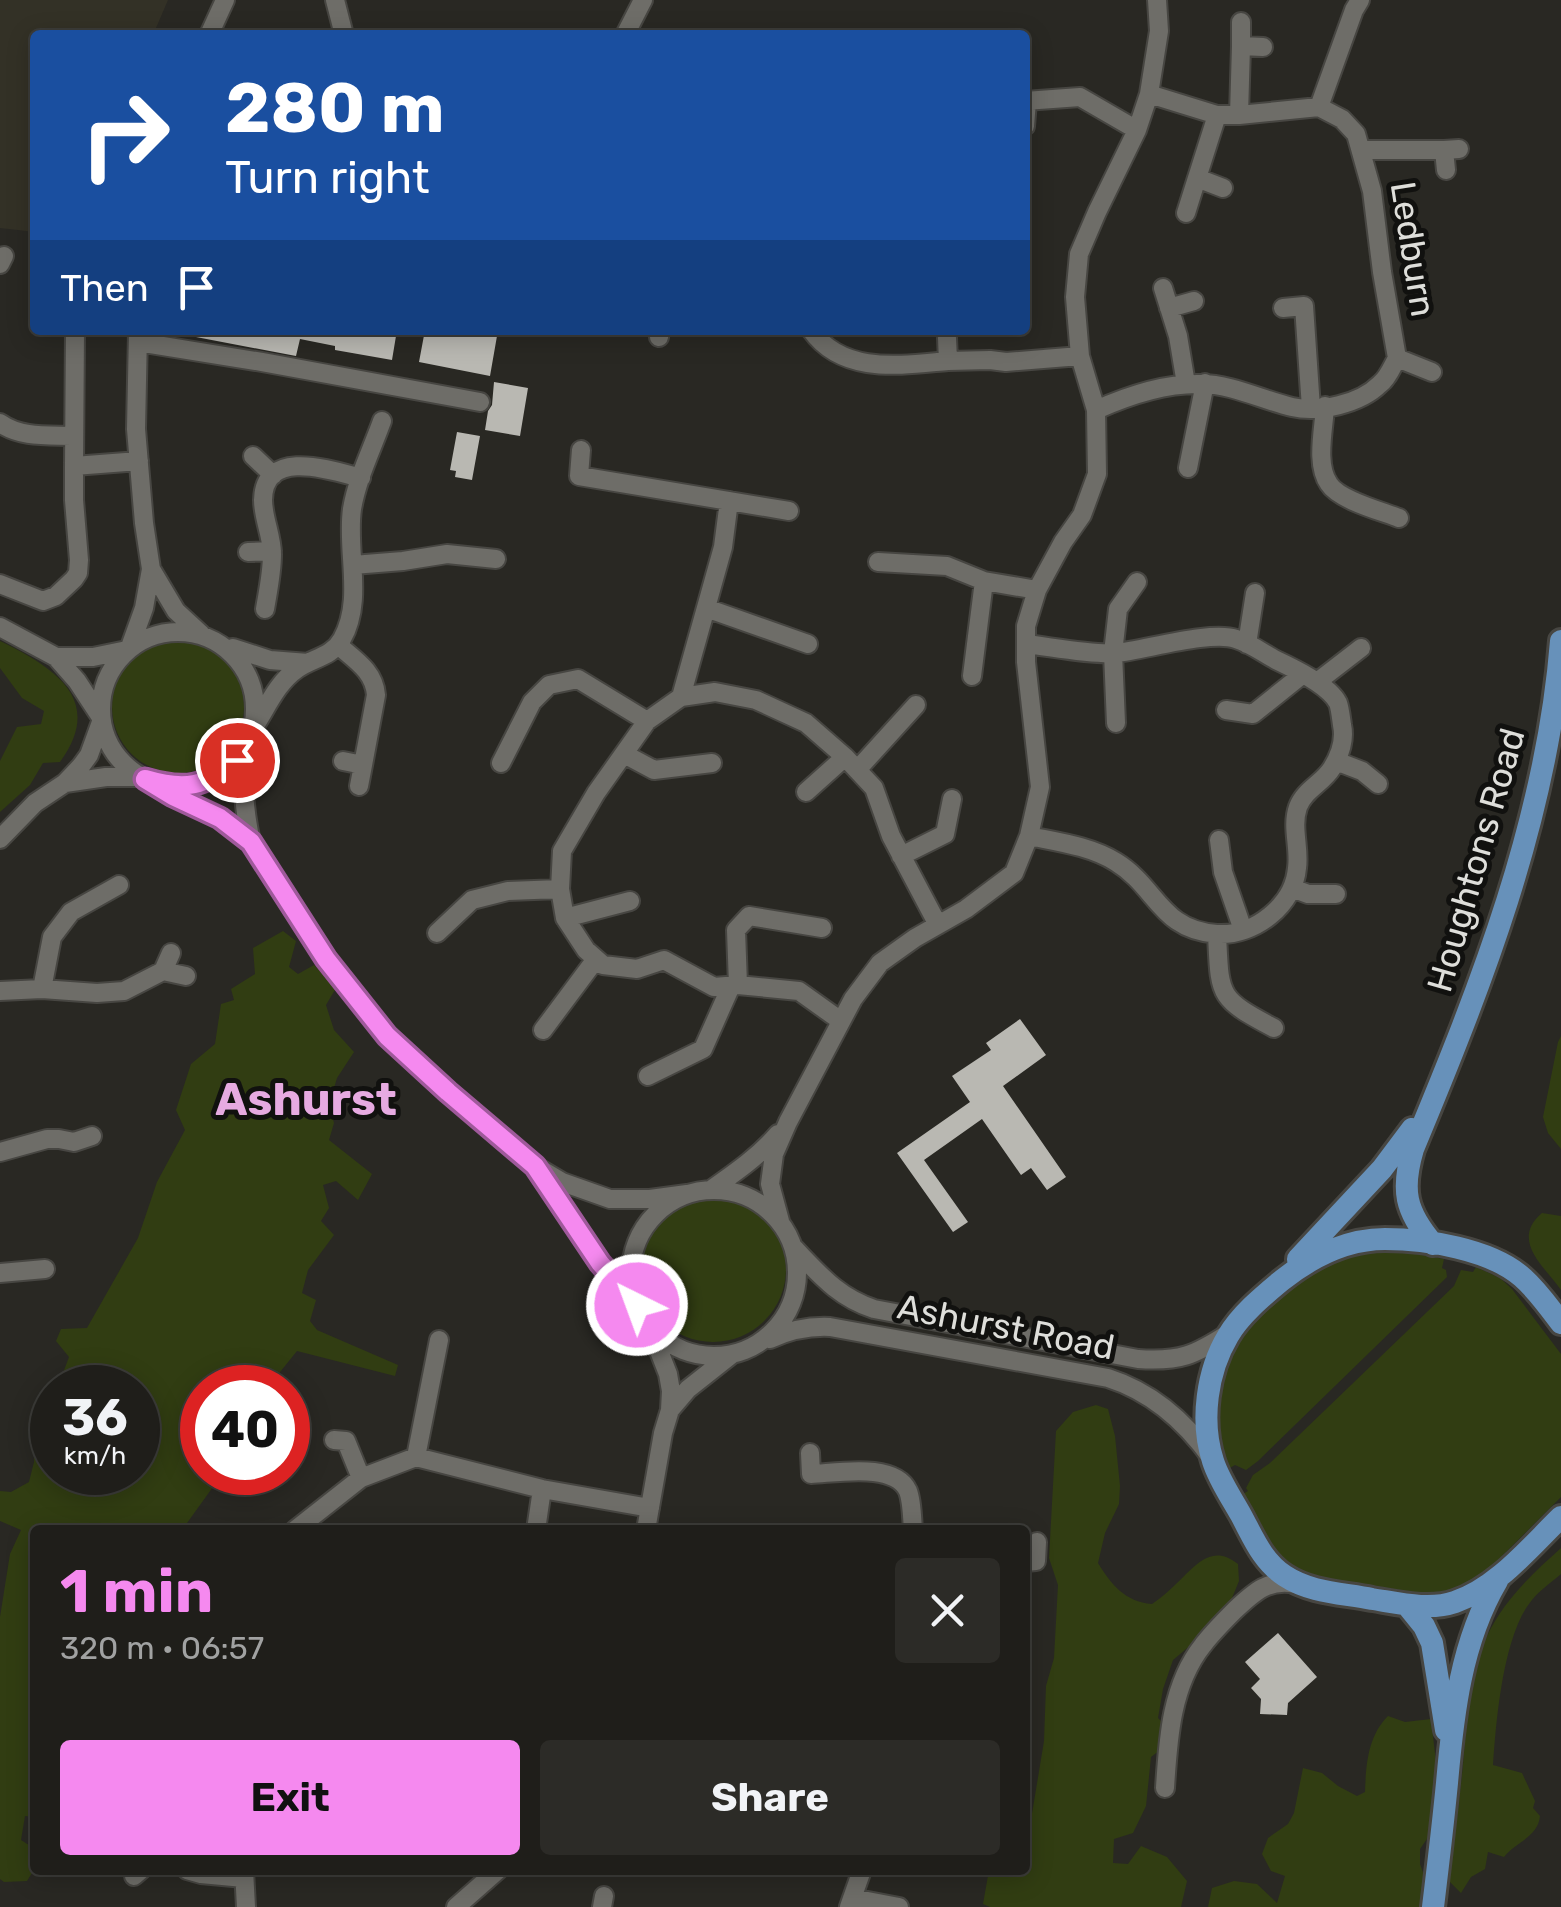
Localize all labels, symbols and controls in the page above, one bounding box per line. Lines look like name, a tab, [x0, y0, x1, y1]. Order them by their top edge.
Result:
text: 280 m	[225, 67, 445, 150]
icon: right	[60, 70, 190, 200]
text: Turn right	[225, 151, 429, 204]
street label: Ledburn	[1382, 178, 1444, 320]
icon: arrive	[169, 260, 224, 315]
text: Then	[60, 265, 149, 311]
pin	[195, 718, 280, 803]
street label: Houghtons Road	[1418, 723, 1534, 997]
icon: arrive	[210, 733, 265, 788]
district label: Ashurst	[215, 1073, 397, 1126]
position arrow	[585, 1253, 689, 1357]
street label: Ashurst Road	[894, 1285, 1118, 1369]
speed limit sign: 40	[180, 1365, 310, 1495]
text: 36	[62, 1388, 128, 1448]
text: km/h	[64, 1441, 126, 1470]
text: 1 min	[60, 1556, 213, 1627]
button: close	[895, 1558, 1000, 1663]
text: 320 m · 06:57	[60, 1629, 264, 1667]
button: Exit	[60, 1740, 520, 1855]
button: Share	[540, 1740, 1000, 1855]

